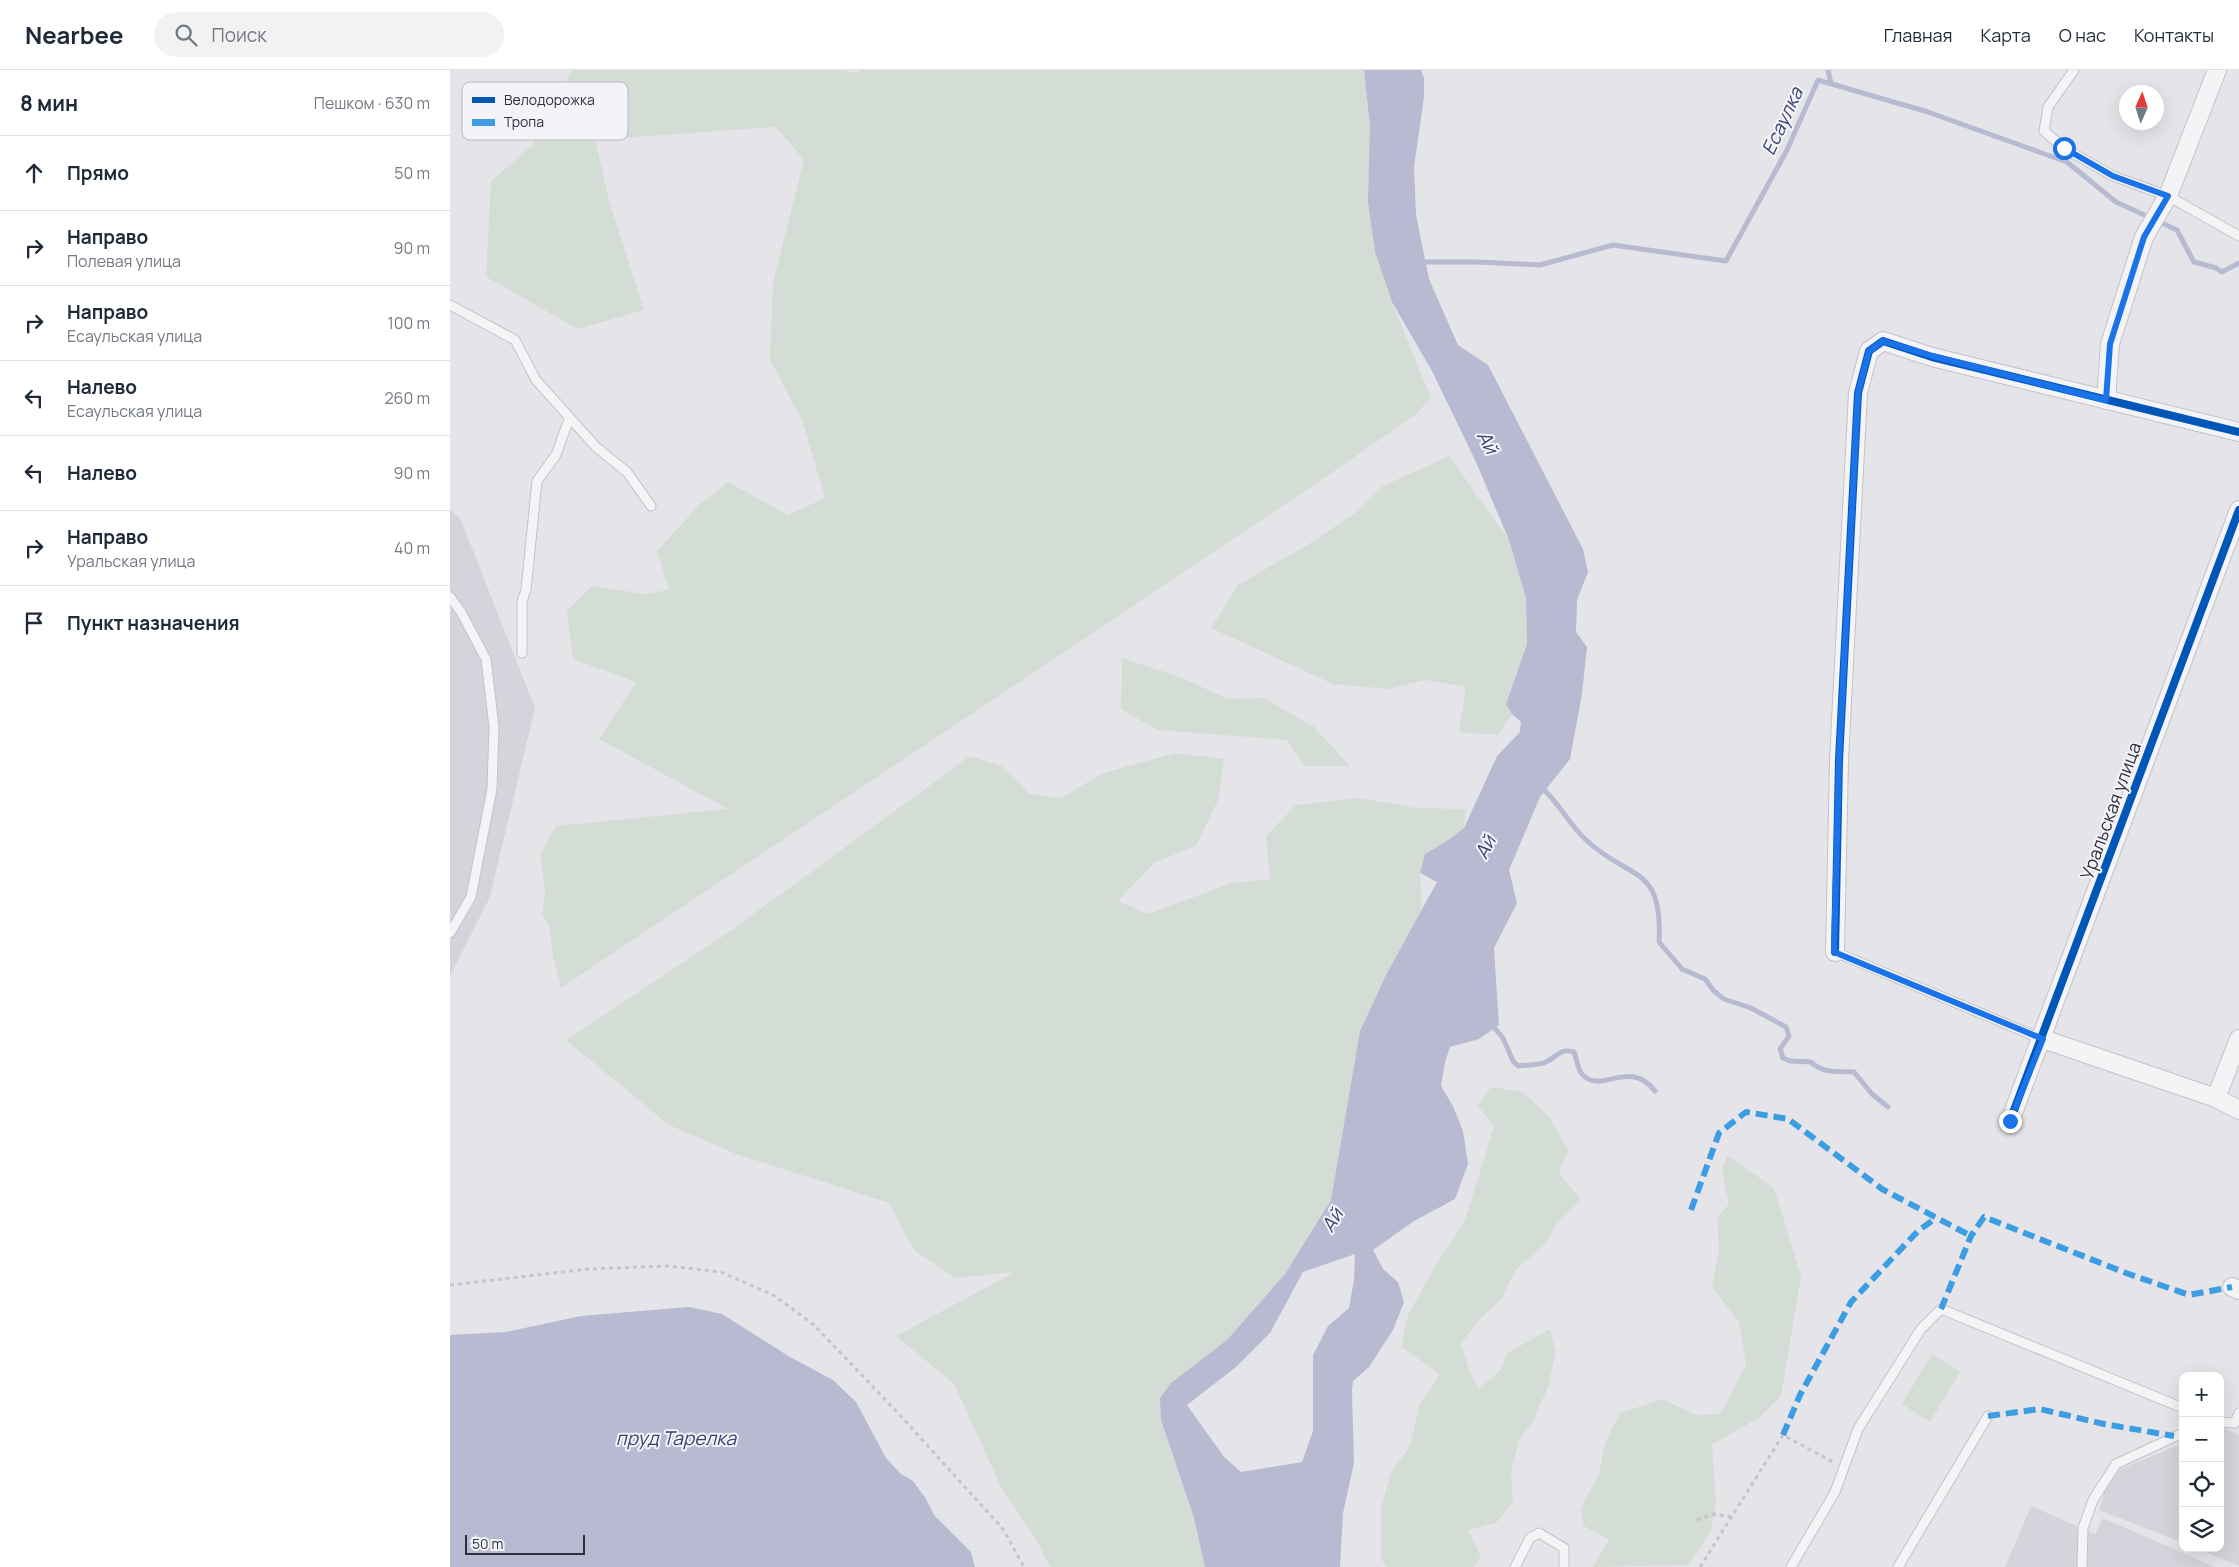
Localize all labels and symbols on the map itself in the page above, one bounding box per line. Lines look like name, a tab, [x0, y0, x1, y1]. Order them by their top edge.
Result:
legend	[462, 82, 628, 140]
water label: Есаулка	[1755, 82, 1810, 159]
north arrow	[2119, 85, 2164, 130]
text: Велодорожка	[504, 90, 595, 109]
text: Тропа	[504, 112, 544, 131]
route start	[2053, 137, 2076, 160]
water label: Ай	[1471, 426, 1506, 460]
street label: Уральская улица	[2074, 739, 2146, 883]
water label: Ай	[1468, 829, 1503, 863]
route end	[1999, 1110, 2022, 1133]
water label: Ай	[1315, 1202, 1350, 1236]
water label: пруд Тарелка	[616, 1425, 738, 1451]
scale bar	[465, 1532, 585, 1555]

